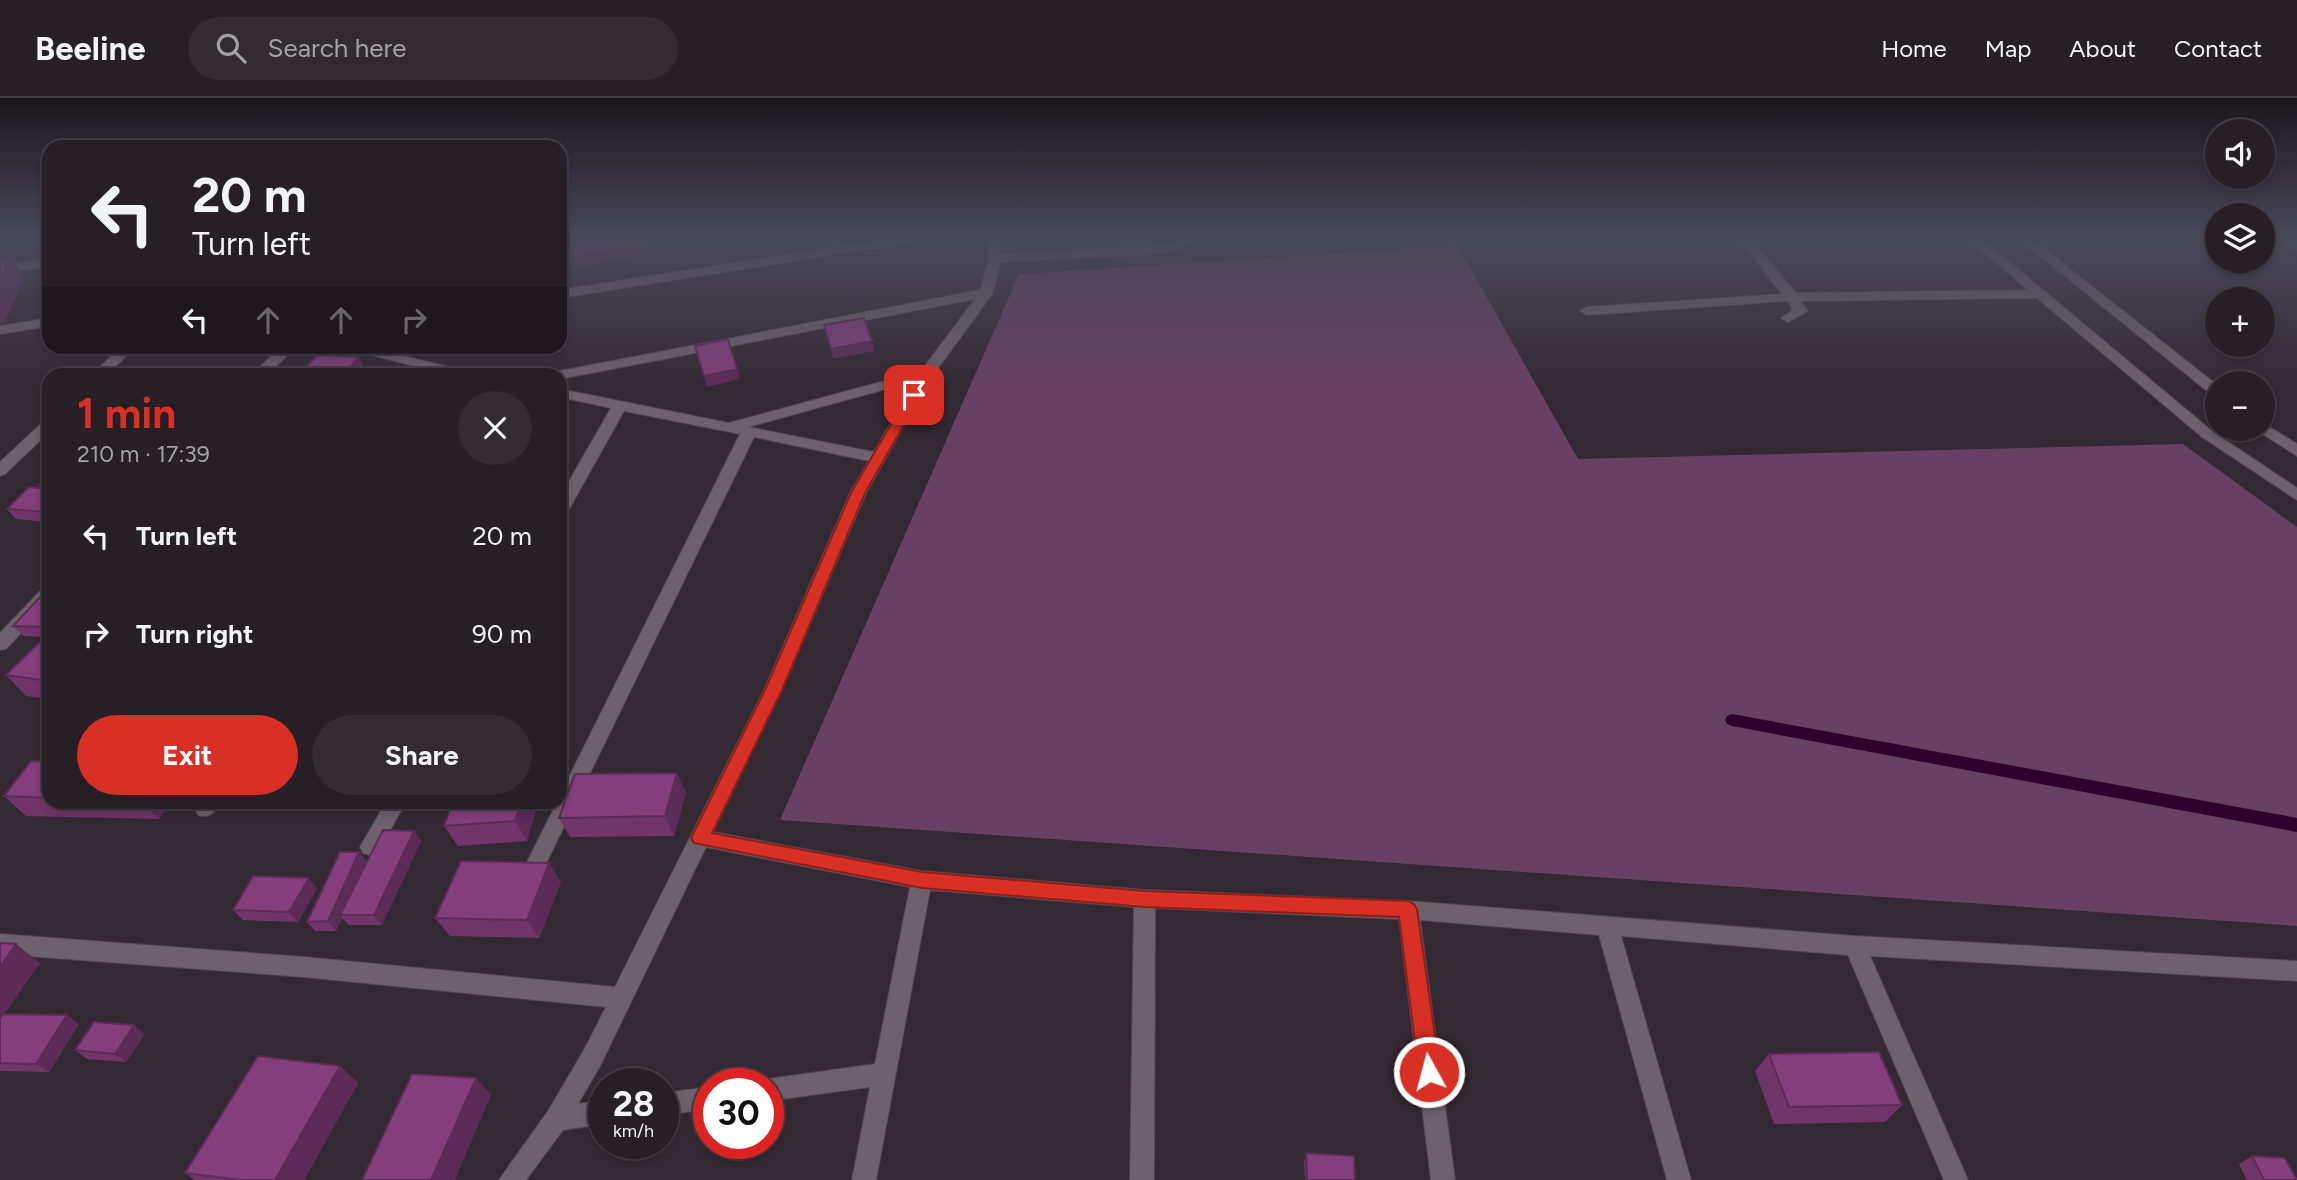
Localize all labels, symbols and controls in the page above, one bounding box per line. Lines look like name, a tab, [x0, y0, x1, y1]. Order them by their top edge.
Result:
search box	[188, 17, 678, 80]
text: Beeline	[35, 29, 146, 68]
icon: search	[212, 29, 250, 67]
text: Search here	[268, 32, 406, 64]
text: Home	[1881, 34, 1947, 63]
text: Map	[1985, 34, 2031, 63]
text: About	[2069, 34, 2136, 63]
text: Contact	[2174, 34, 2262, 63]
map controls	[2205, 119, 2275, 441]
button: sound	[2205, 119, 2275, 189]
text: 20 m	[192, 165, 307, 224]
icon: left	[77, 168, 168, 259]
button: layers	[2205, 203, 2275, 273]
text: Turn left	[192, 225, 311, 263]
button: +	[2205, 287, 2275, 357]
icon: left	[176, 301, 214, 339]
icon: ahead	[249, 301, 287, 339]
icon: ahead	[322, 301, 360, 339]
icon: right	[395, 301, 433, 339]
pin	[884, 365, 944, 425]
button: −	[2205, 371, 2275, 441]
icon: arrive	[895, 376, 933, 414]
text: 1 min	[77, 388, 176, 439]
button: close	[458, 391, 532, 465]
text: 210 m · 17:39	[77, 440, 210, 468]
icon: left	[77, 517, 115, 555]
text: Turn left	[136, 520, 237, 552]
text: 20 m	[472, 520, 532, 552]
icon: right	[77, 615, 115, 653]
text: Turn right	[136, 618, 253, 650]
text: 90 m	[472, 618, 532, 650]
button: Exit	[77, 715, 298, 795]
button: Share	[312, 715, 532, 795]
position arrow	[1392, 1035, 1466, 1109]
speed limit sign: 30	[693, 1068, 784, 1159]
text: 28	[613, 1083, 654, 1125]
text: km/h	[613, 1120, 654, 1142]

